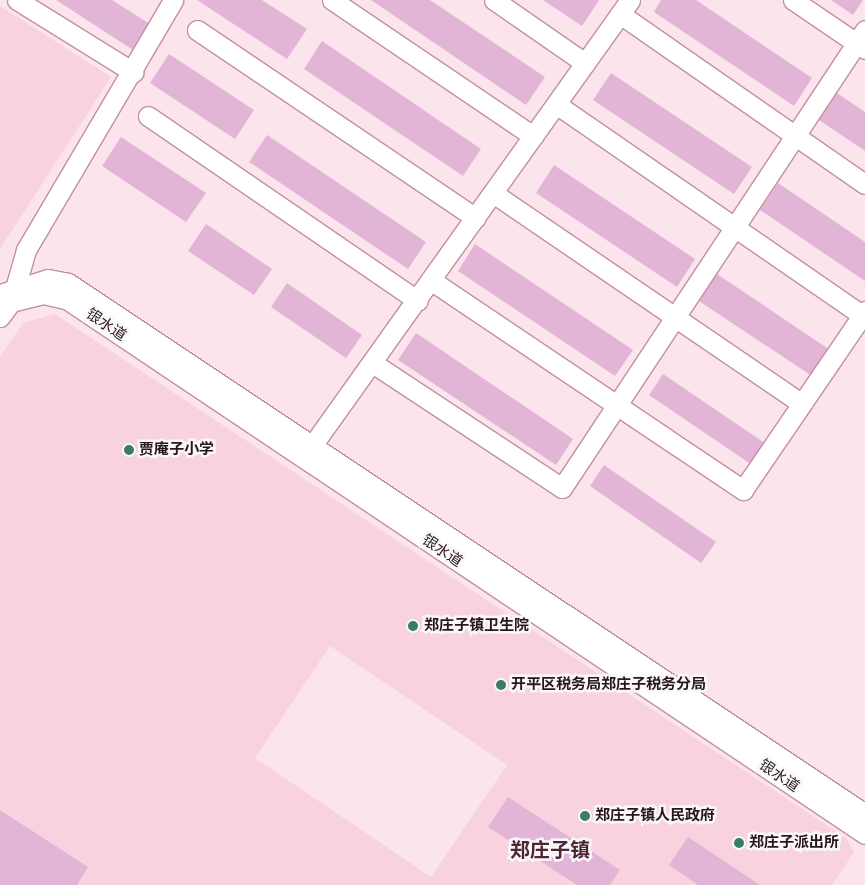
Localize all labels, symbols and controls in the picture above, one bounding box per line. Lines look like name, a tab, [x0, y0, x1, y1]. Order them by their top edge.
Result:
street label: 银水道	[82, 305, 130, 345]
place label: 贾庵子小学	[139, 441, 214, 459]
marker: 贾庵子小学	[123, 444, 135, 456]
street label: 银水道	[418, 531, 466, 571]
place label: 郑庄子镇卫生院	[424, 617, 529, 635]
marker: 郑庄子镇卫生院	[406, 619, 420, 633]
place label: 开平区税务局郑庄子税务分局	[511, 676, 706, 694]
marker: 开平区税务局郑庄子税务分局	[495, 679, 507, 691]
street label: 银水道	[755, 756, 803, 796]
place label: 郑庄子镇人民政府	[595, 807, 715, 825]
marker: 郑庄子镇人民政府	[579, 810, 591, 822]
place label: 郑庄子派出所	[749, 834, 839, 852]
marker: 郑庄子派出所	[733, 837, 745, 849]
district label: 郑庄子镇	[510, 838, 590, 862]

